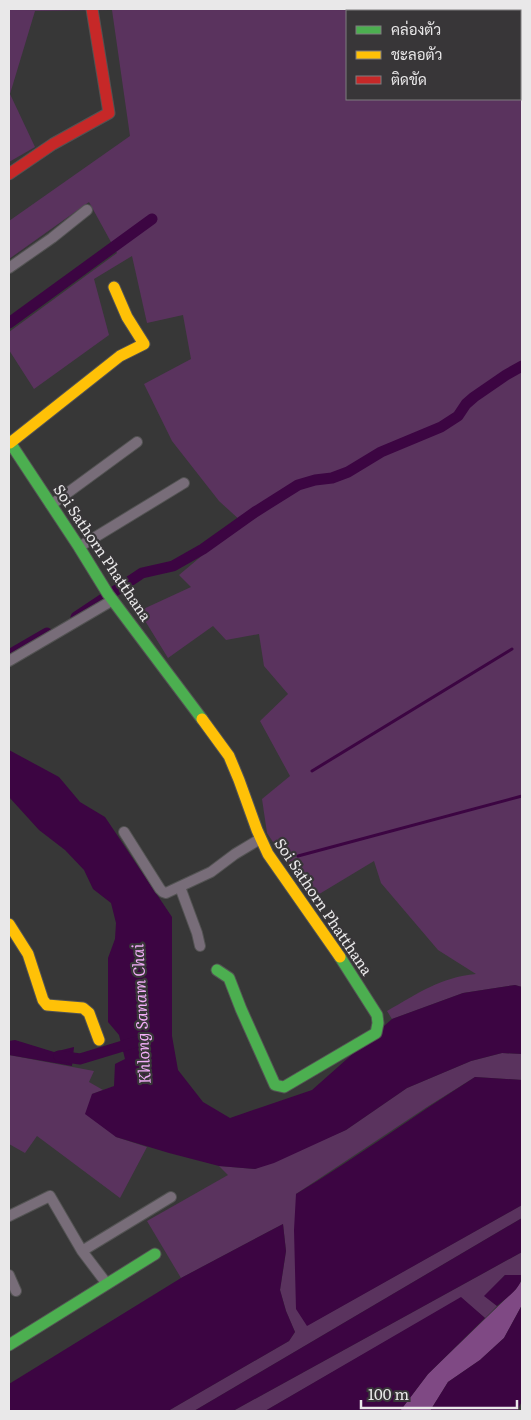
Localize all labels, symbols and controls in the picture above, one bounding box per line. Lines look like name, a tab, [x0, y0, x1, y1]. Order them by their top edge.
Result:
legend	[346, 10, 521, 100]
text: คล่องตัว	[391, 17, 441, 40]
text: ชะลอตัว	[391, 42, 442, 65]
text: ติดขัด	[391, 67, 427, 90]
street label: Soi Sathorn Phatthana	[49, 479, 158, 626]
street label: Soi Sathorn Phatthana	[270, 833, 379, 980]
water label: Khlong Sanam Chai	[124, 943, 156, 1085]
scale bar	[361, 1378, 517, 1410]
text: 100 m	[368, 1382, 409, 1405]

